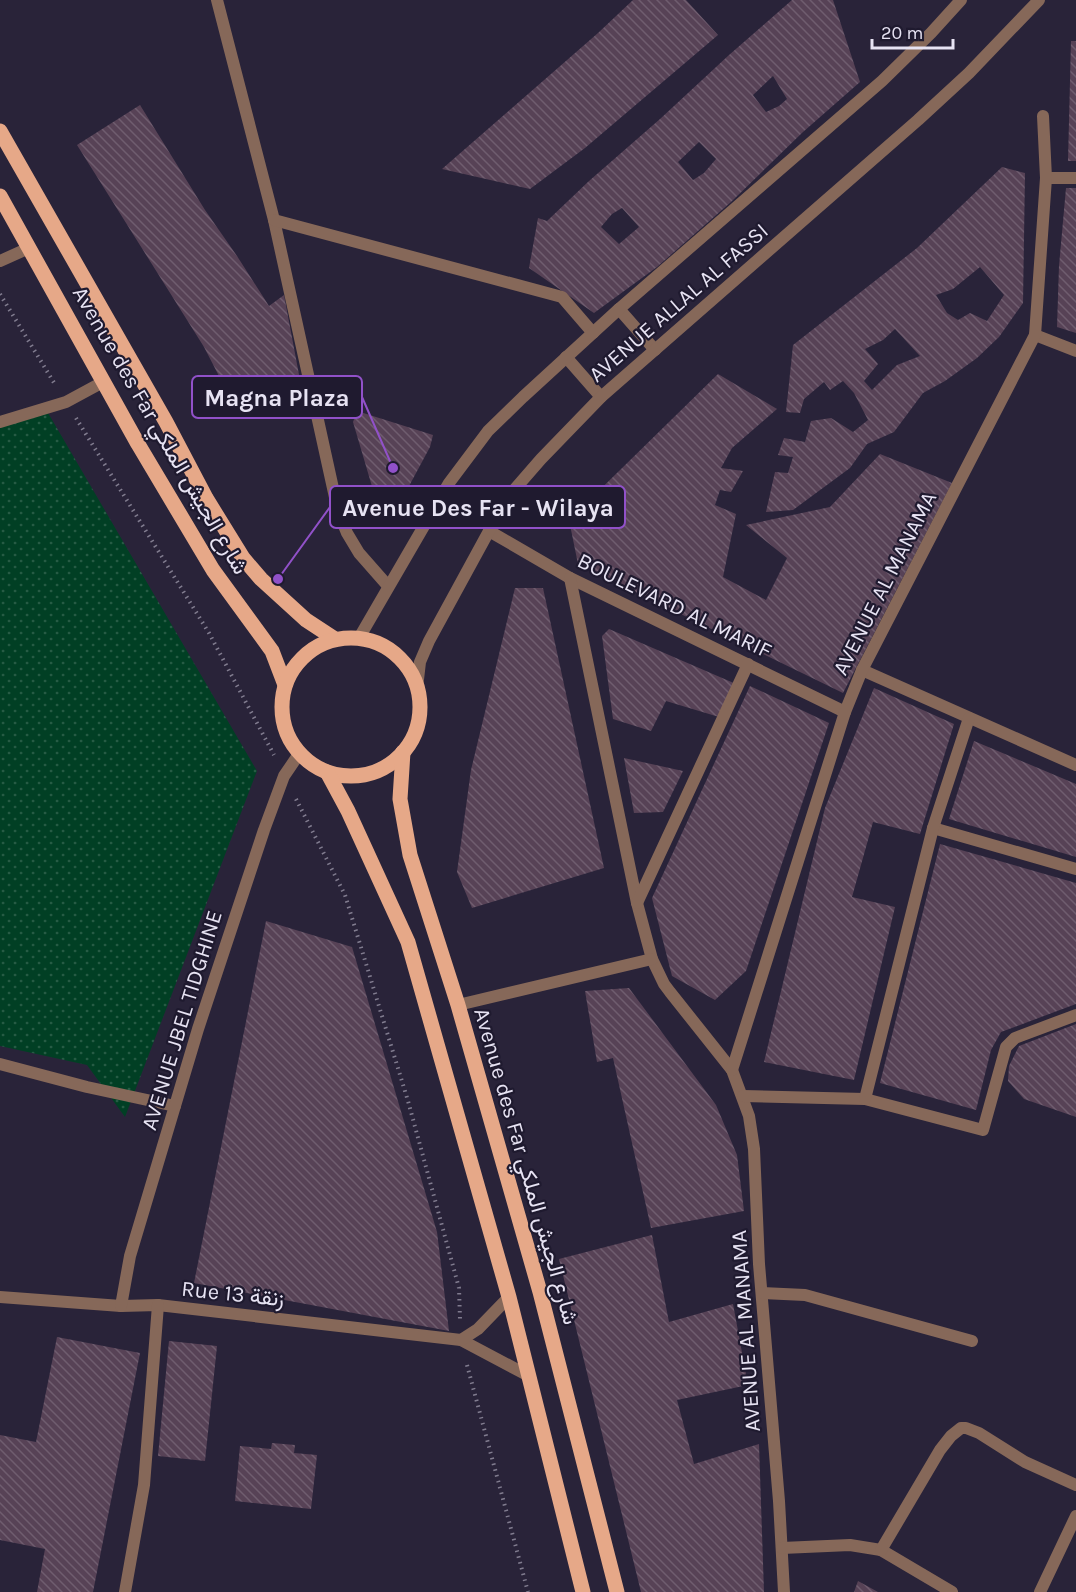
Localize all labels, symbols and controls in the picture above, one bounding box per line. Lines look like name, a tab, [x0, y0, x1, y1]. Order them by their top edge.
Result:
scale bar	[872, 12, 953, 50]
text: 20 m	[881, 22, 923, 44]
street label: AVENUE ALLAL AL FASSI	[584, 218, 774, 388]
street label: Avenue des Far شارع الجيش الملكي	[63, 282, 253, 582]
callout: Magna Plaza	[192, 376, 362, 418]
text: Magna Plaza	[204, 384, 350, 412]
callout: Avenue Des Far - Wilaya	[330, 486, 625, 528]
street label: AVENUE AL MANAMA	[827, 487, 943, 679]
text: Avenue Des Far - Wilaya	[342, 494, 614, 522]
street label: BOULEVARD AL MARIF	[573, 548, 776, 664]
street label: AVENUE JBEL TIDGHINE	[136, 907, 228, 1133]
street label: Avenue des Far شارع الجيش الملكي	[464, 1005, 584, 1329]
street label: AVENUE AL MANAMA	[726, 1229, 766, 1433]
street label: Rue 13 زنقة	[180, 1276, 286, 1312]

